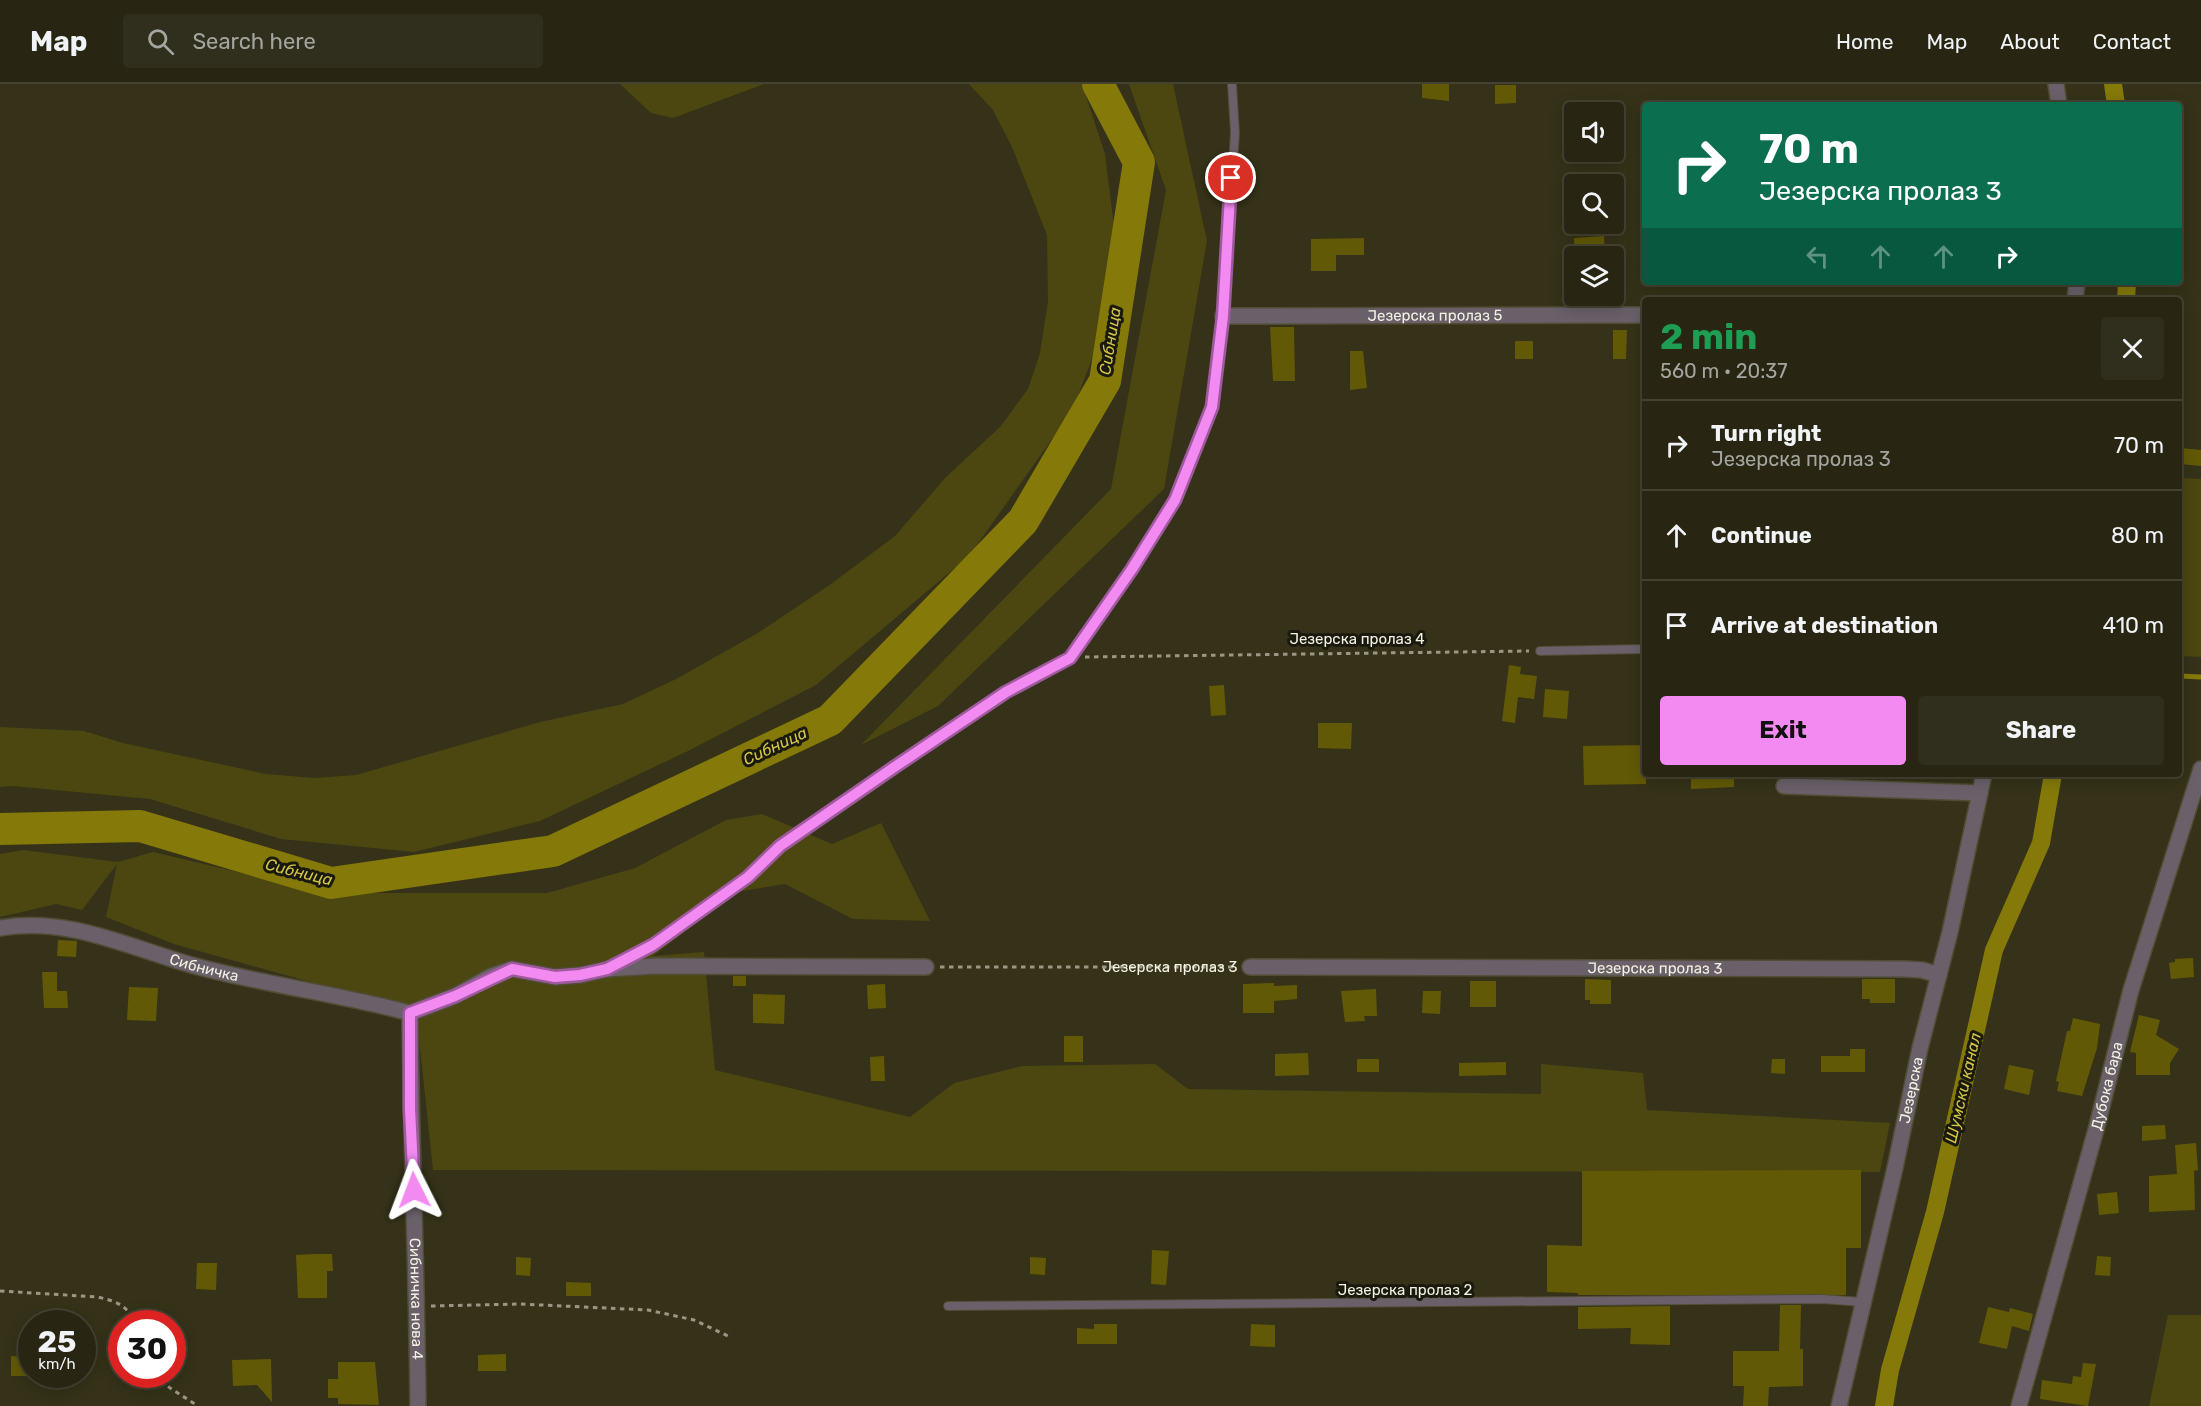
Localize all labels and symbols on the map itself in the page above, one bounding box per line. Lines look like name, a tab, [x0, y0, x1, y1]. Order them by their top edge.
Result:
pin	[1205, 152, 1256, 203]
water label: Сибница	[1095, 306, 1125, 376]
street label: Језерска пролаз 5	[1368, 306, 1503, 325]
street label: Језерска пролаз 4	[1289, 630, 1425, 648]
water label: Сибница	[740, 723, 810, 769]
water label: Сибница	[264, 855, 334, 889]
street label: Сибничка	[167, 950, 240, 985]
street label: Језерска пролаз 3	[1103, 958, 1237, 976]
street label: Језерска пролаз 3	[1587, 959, 1723, 977]
water label: Шумски канал	[1941, 1031, 1985, 1145]
street label: Дубока бара	[2087, 1040, 2127, 1132]
street label: Језерска	[1896, 1055, 1927, 1125]
position arrow	[382, 1158, 446, 1222]
street label: Сибничка нова 4	[406, 1238, 426, 1360]
street label: Језерска пролаз 2	[1338, 1281, 1473, 1299]
speed limit sign: 30	[108, 1310, 186, 1388]

